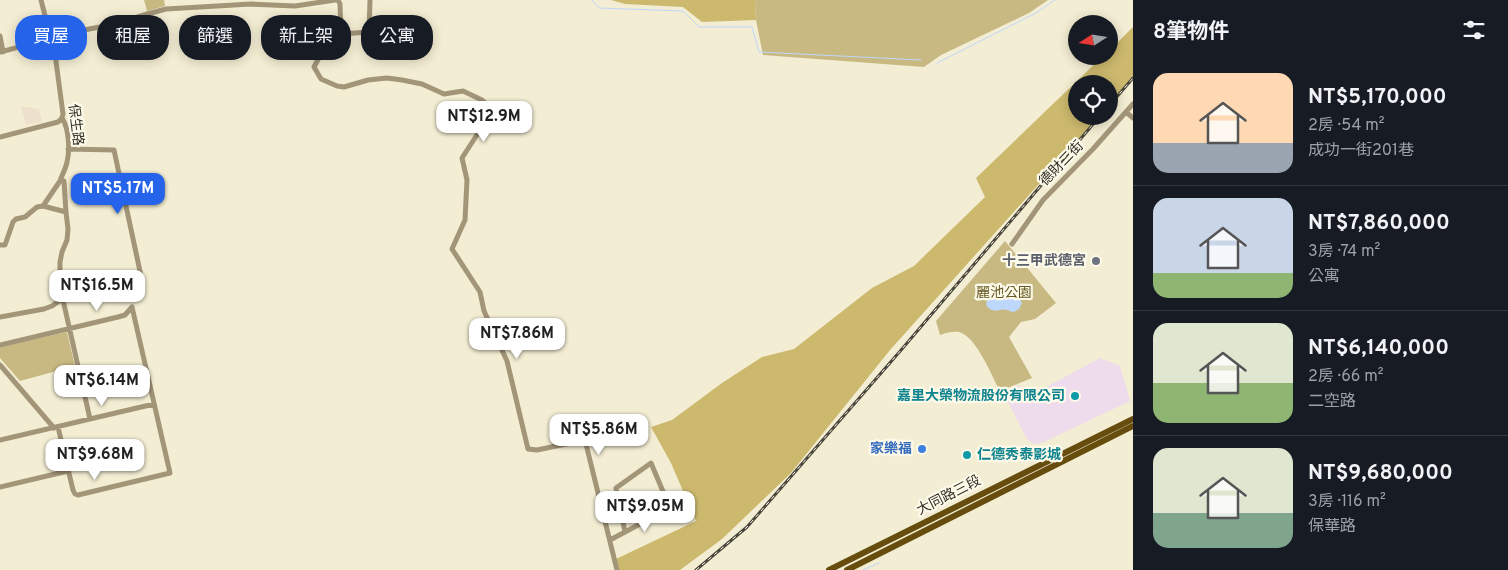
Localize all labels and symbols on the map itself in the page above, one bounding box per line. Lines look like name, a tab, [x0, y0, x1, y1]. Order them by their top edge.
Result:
north arrow	[1068, 15, 1118, 65]
pin: NT$12.9M	[432, 100, 536, 143]
street label: 保生路	[64, 103, 86, 147]
street label: 德財二街	[1036, 137, 1088, 190]
pin: NT$5.17M	[66, 172, 170, 215]
place label: 十三甲武德宮	[1002, 252, 1086, 270]
marker: 十三甲武德宮	[1090, 255, 1102, 267]
pin: NT$16.5M	[45, 270, 149, 312]
park label: 麗池公園	[976, 285, 1032, 302]
pin: NT$7.86M	[465, 318, 569, 360]
pin: NT$6.14M	[50, 364, 154, 407]
place label: 嘉里大榮物流股份有限公司	[897, 388, 1065, 405]
marker: 嘉里大榮物流股份有限公司	[1069, 390, 1081, 402]
pin: NT$5.86M	[547, 414, 651, 456]
pin: NT$9.68M	[43, 438, 147, 481]
place label: 家樂福	[870, 440, 912, 458]
marker: 家樂福	[916, 443, 928, 455]
place label: 仁德秀泰影城	[977, 446, 1061, 464]
marker: 仁德秀泰影城	[961, 449, 973, 461]
street label: 大同路三段	[914, 473, 984, 519]
pin: NT$9.05M	[593, 490, 697, 533]

